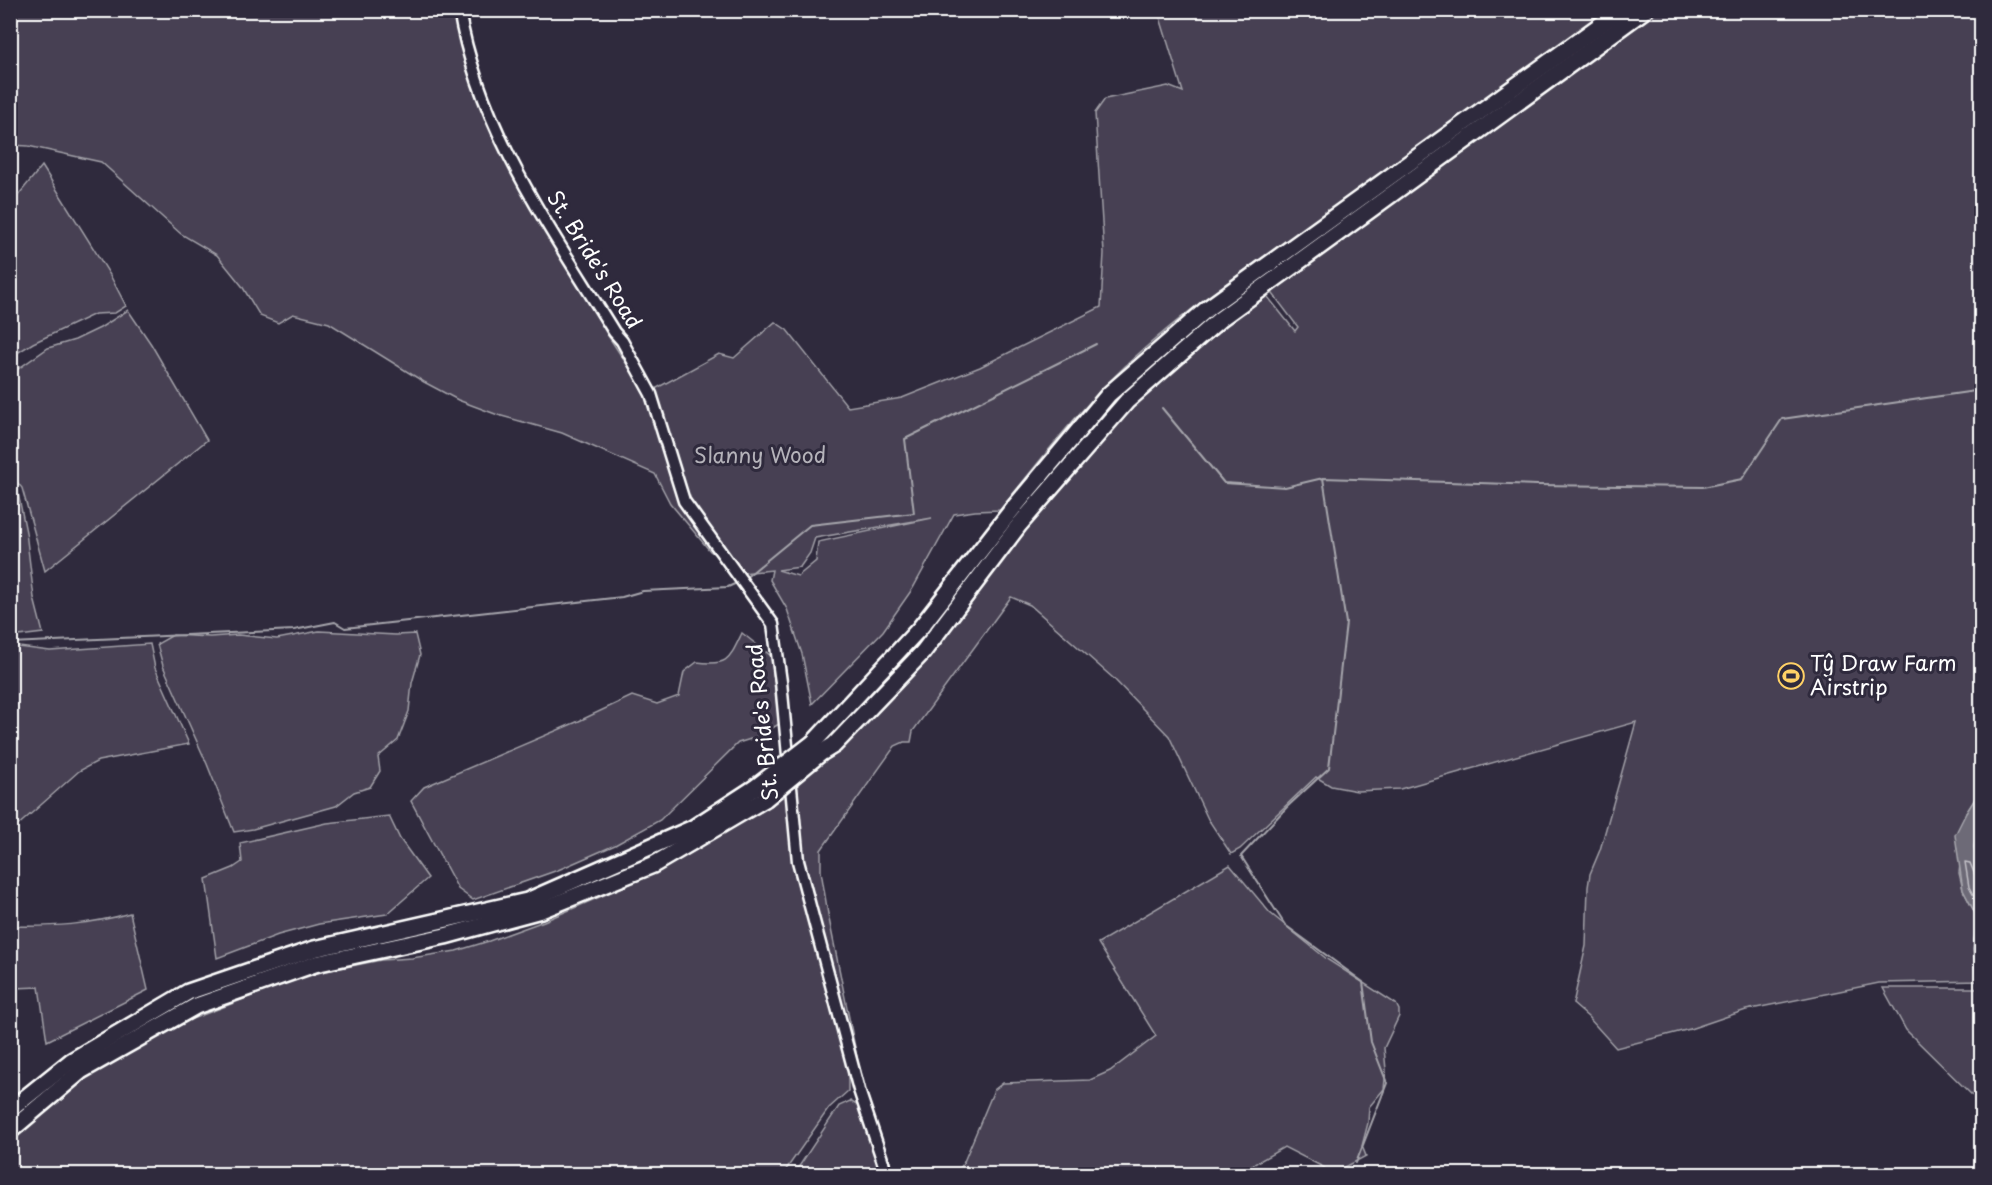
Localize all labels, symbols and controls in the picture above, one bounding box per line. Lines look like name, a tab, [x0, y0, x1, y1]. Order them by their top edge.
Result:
street label: St. Bride's Road	[540, 184, 651, 334]
park label: Slanny Wood	[694, 438, 826, 470]
street label: St. Bride's Road	[737, 642, 785, 802]
place label: Tŷ Draw Farm Airstrip	[1810, 646, 1957, 702]
sports icon: Tŷ Draw Farm Airstrip	[1776, 661, 1806, 691]

